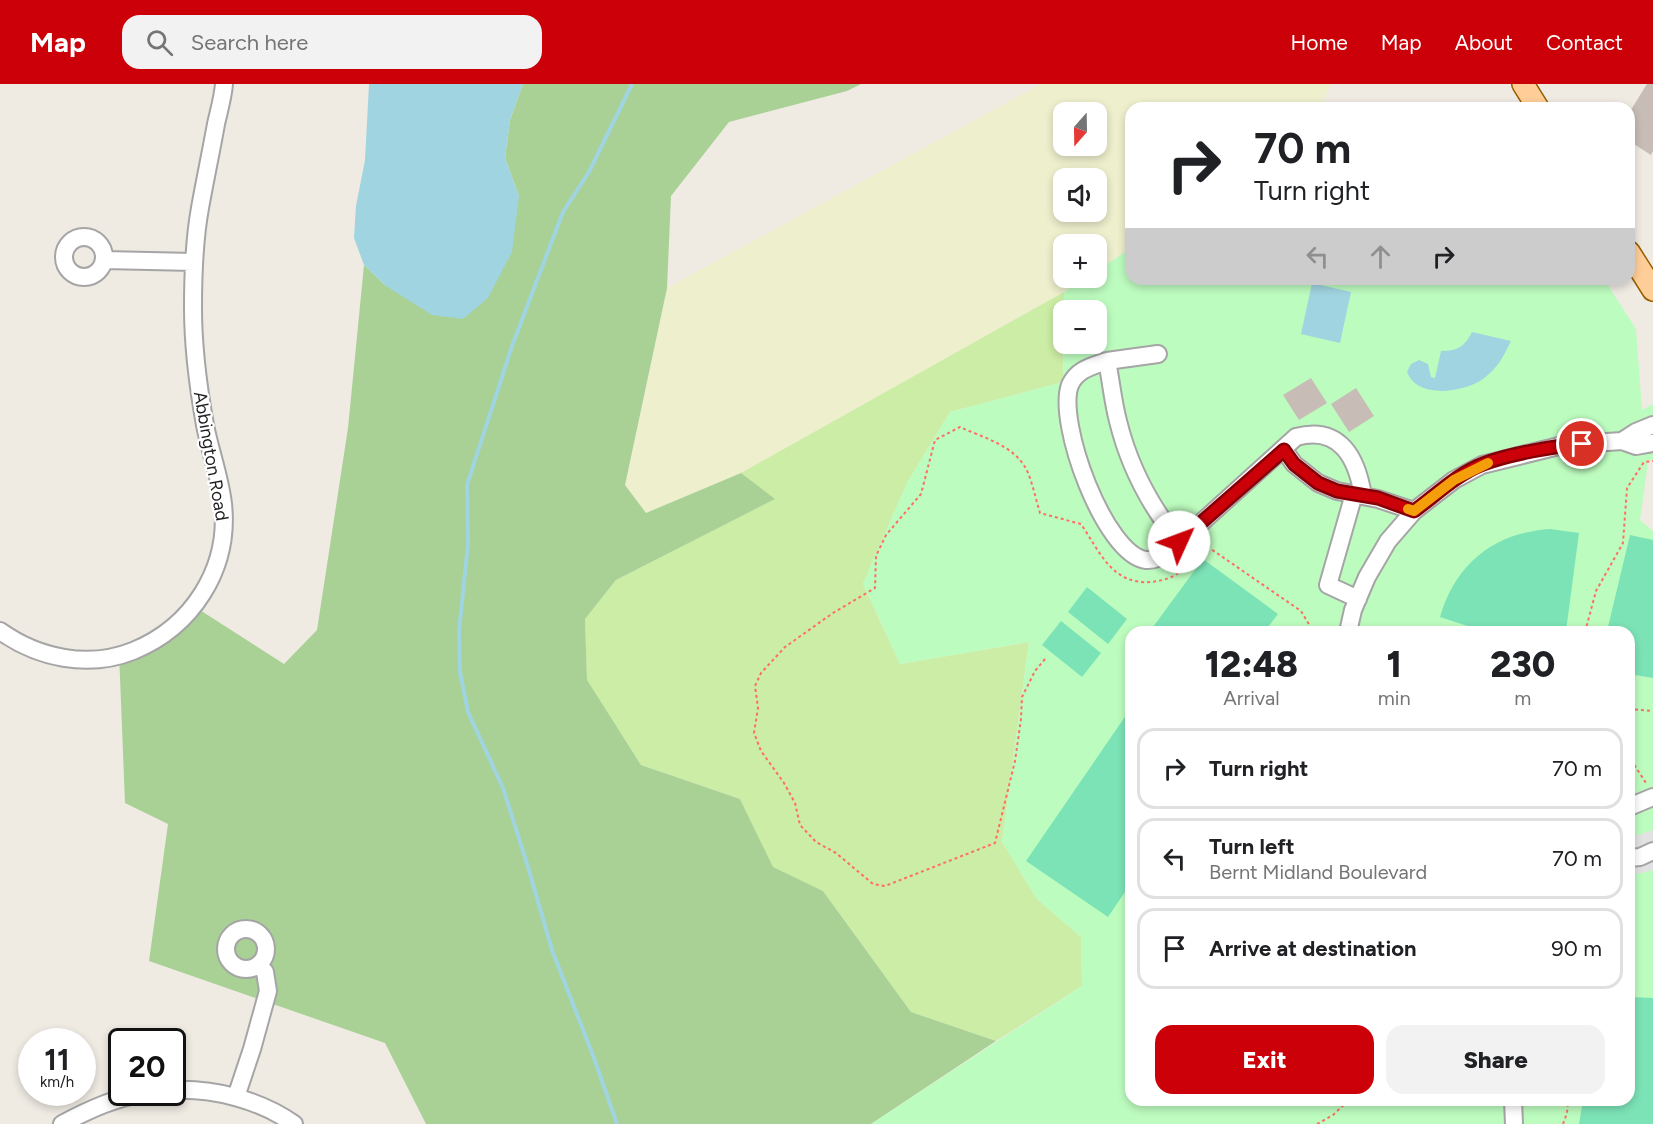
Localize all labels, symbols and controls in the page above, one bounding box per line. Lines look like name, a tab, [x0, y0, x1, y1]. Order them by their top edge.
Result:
search box	[122, 15, 542, 69]
text: Map	[30, 25, 86, 59]
icon: search	[143, 26, 176, 59]
text: Search here	[191, 29, 308, 56]
text: Home	[1291, 30, 1348, 55]
text: Map	[1381, 30, 1422, 55]
text: About	[1455, 30, 1513, 55]
text: Contact	[1546, 30, 1623, 55]
north arrow	[1053, 102, 1107, 156]
map controls	[1053, 102, 1107, 354]
text: 70 m	[1254, 123, 1351, 174]
icon: right	[1155, 126, 1233, 204]
button: sound	[1053, 168, 1107, 222]
text: Turn right	[1254, 174, 1370, 207]
button: +	[1053, 234, 1107, 288]
icon: left	[1301, 240, 1334, 273]
icon: ahead	[1364, 240, 1397, 273]
icon: right	[1427, 240, 1460, 273]
button: −	[1053, 300, 1107, 354]
street label: Abbington Road	[189, 389, 233, 523]
pin	[1556, 418, 1607, 469]
icon: arrive	[1565, 427, 1598, 460]
position arrow	[1147, 510, 1211, 574]
text: 12:48	[1205, 643, 1298, 686]
text: 1	[1386, 643, 1402, 686]
text: 230	[1490, 643, 1555, 686]
text: Arrival	[1223, 686, 1280, 710]
text: min	[1378, 686, 1411, 710]
text: m	[1514, 686, 1531, 710]
icon: right	[1158, 752, 1191, 785]
text: Turn right	[1209, 755, 1308, 782]
text: 70 m	[1552, 755, 1602, 782]
text: Turn left	[1209, 833, 1295, 860]
icon: left	[1158, 842, 1191, 875]
text: 70 m	[1552, 845, 1602, 872]
text: Bernt Midland Boulevard	[1209, 860, 1427, 884]
icon: arrive	[1158, 932, 1191, 965]
text: Arrive at destination	[1209, 935, 1417, 962]
text: 90 m	[1551, 935, 1602, 962]
button: Exit	[1155, 1025, 1374, 1094]
button: Share	[1386, 1025, 1605, 1094]
speed limit sign: 20	[108, 1028, 186, 1106]
text: 11	[44, 1041, 70, 1078]
text: km/h	[40, 1073, 74, 1091]

